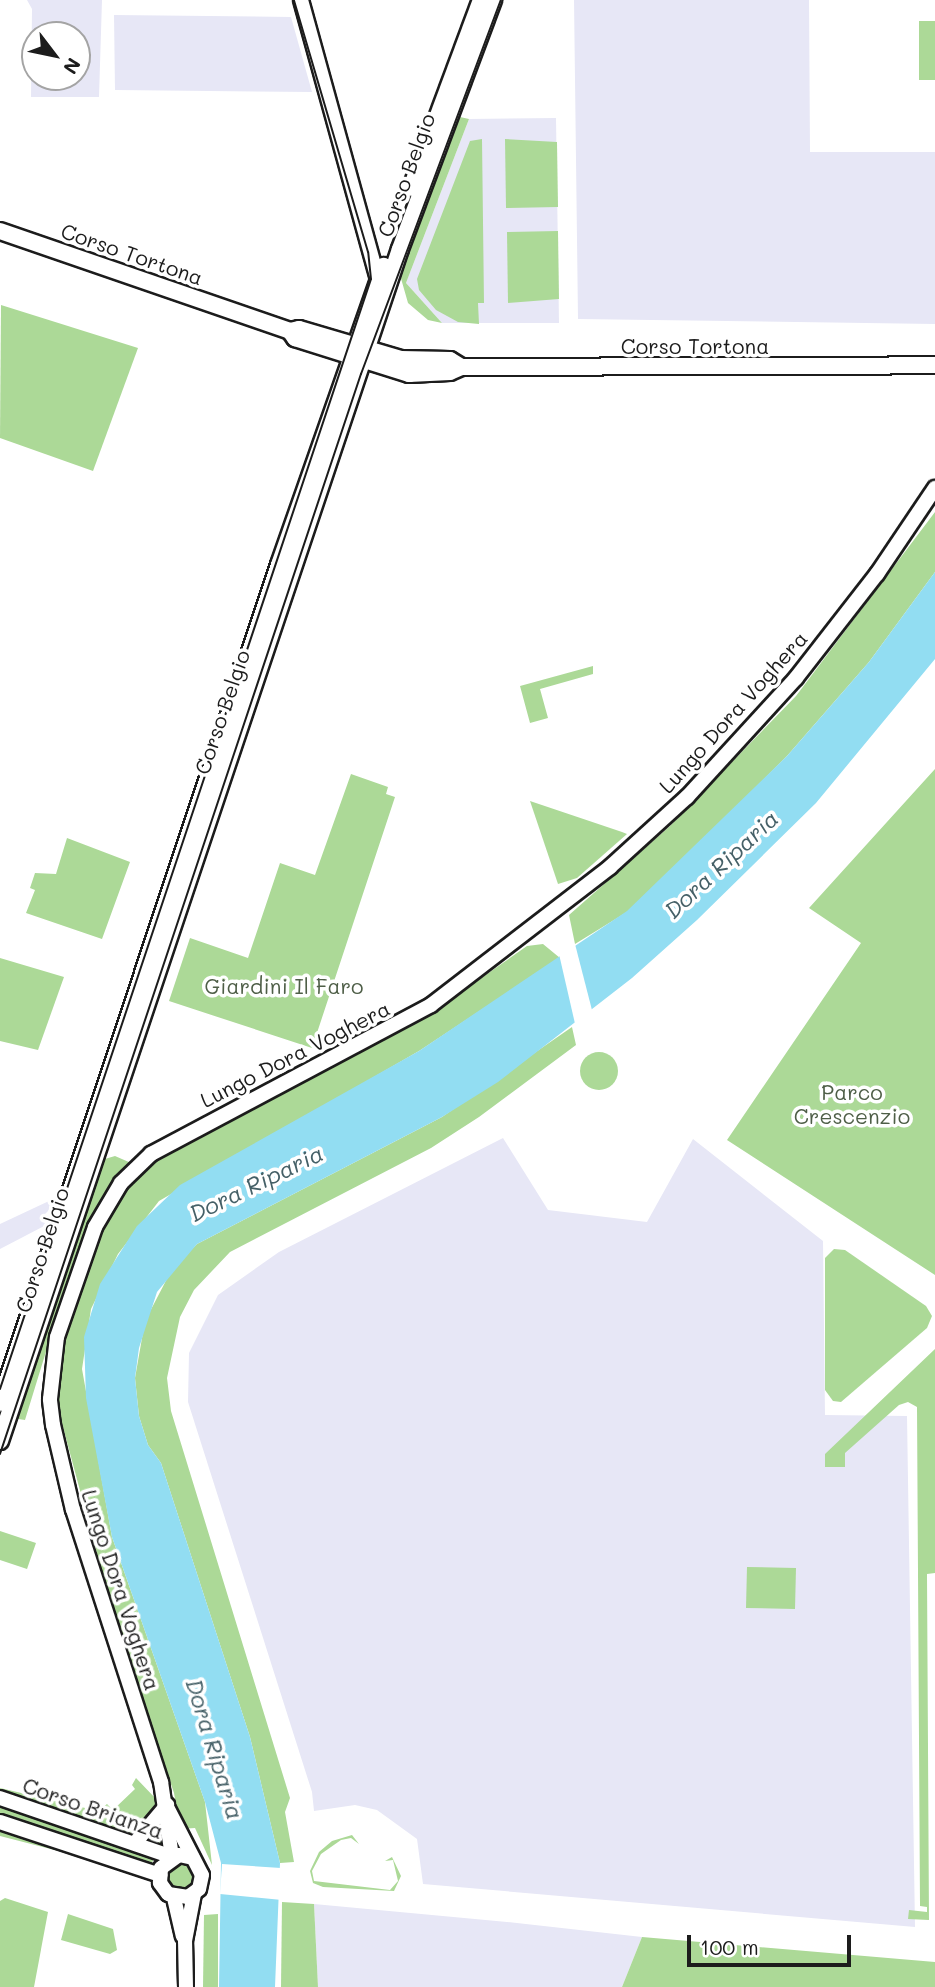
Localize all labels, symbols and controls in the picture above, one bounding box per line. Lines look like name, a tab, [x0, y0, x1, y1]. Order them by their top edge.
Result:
north arrow	[21, 21, 91, 91]
text: N	[58, 54, 87, 79]
street label: Corso Belgio	[372, 110, 440, 240]
street label: Corso Tortona	[58, 218, 206, 290]
street label: Corso Tortona	[621, 333, 769, 359]
street label: Lungo Dora Voghera	[654, 626, 812, 798]
street label: Corso Belgio	[189, 647, 255, 777]
water label: Dora Riparia	[658, 804, 784, 924]
park label: Giardini Il Faro	[204, 973, 364, 999]
street label: Lungo Dora Voghera	[196, 995, 394, 1113]
park label: Parco Crescenzio	[794, 1079, 910, 1129]
water label: Dora Riparia	[184, 1139, 328, 1227]
street label: Corso Belgio	[10, 1184, 74, 1316]
street label: Lungo Dora Voghera	[77, 1487, 165, 1693]
water label: Dora Riparia	[180, 1675, 250, 1823]
street label: Corso Brianza	[19, 1772, 167, 1844]
scale bar	[690, 1920, 855, 1964]
text: 100 m	[700, 1933, 759, 1960]

